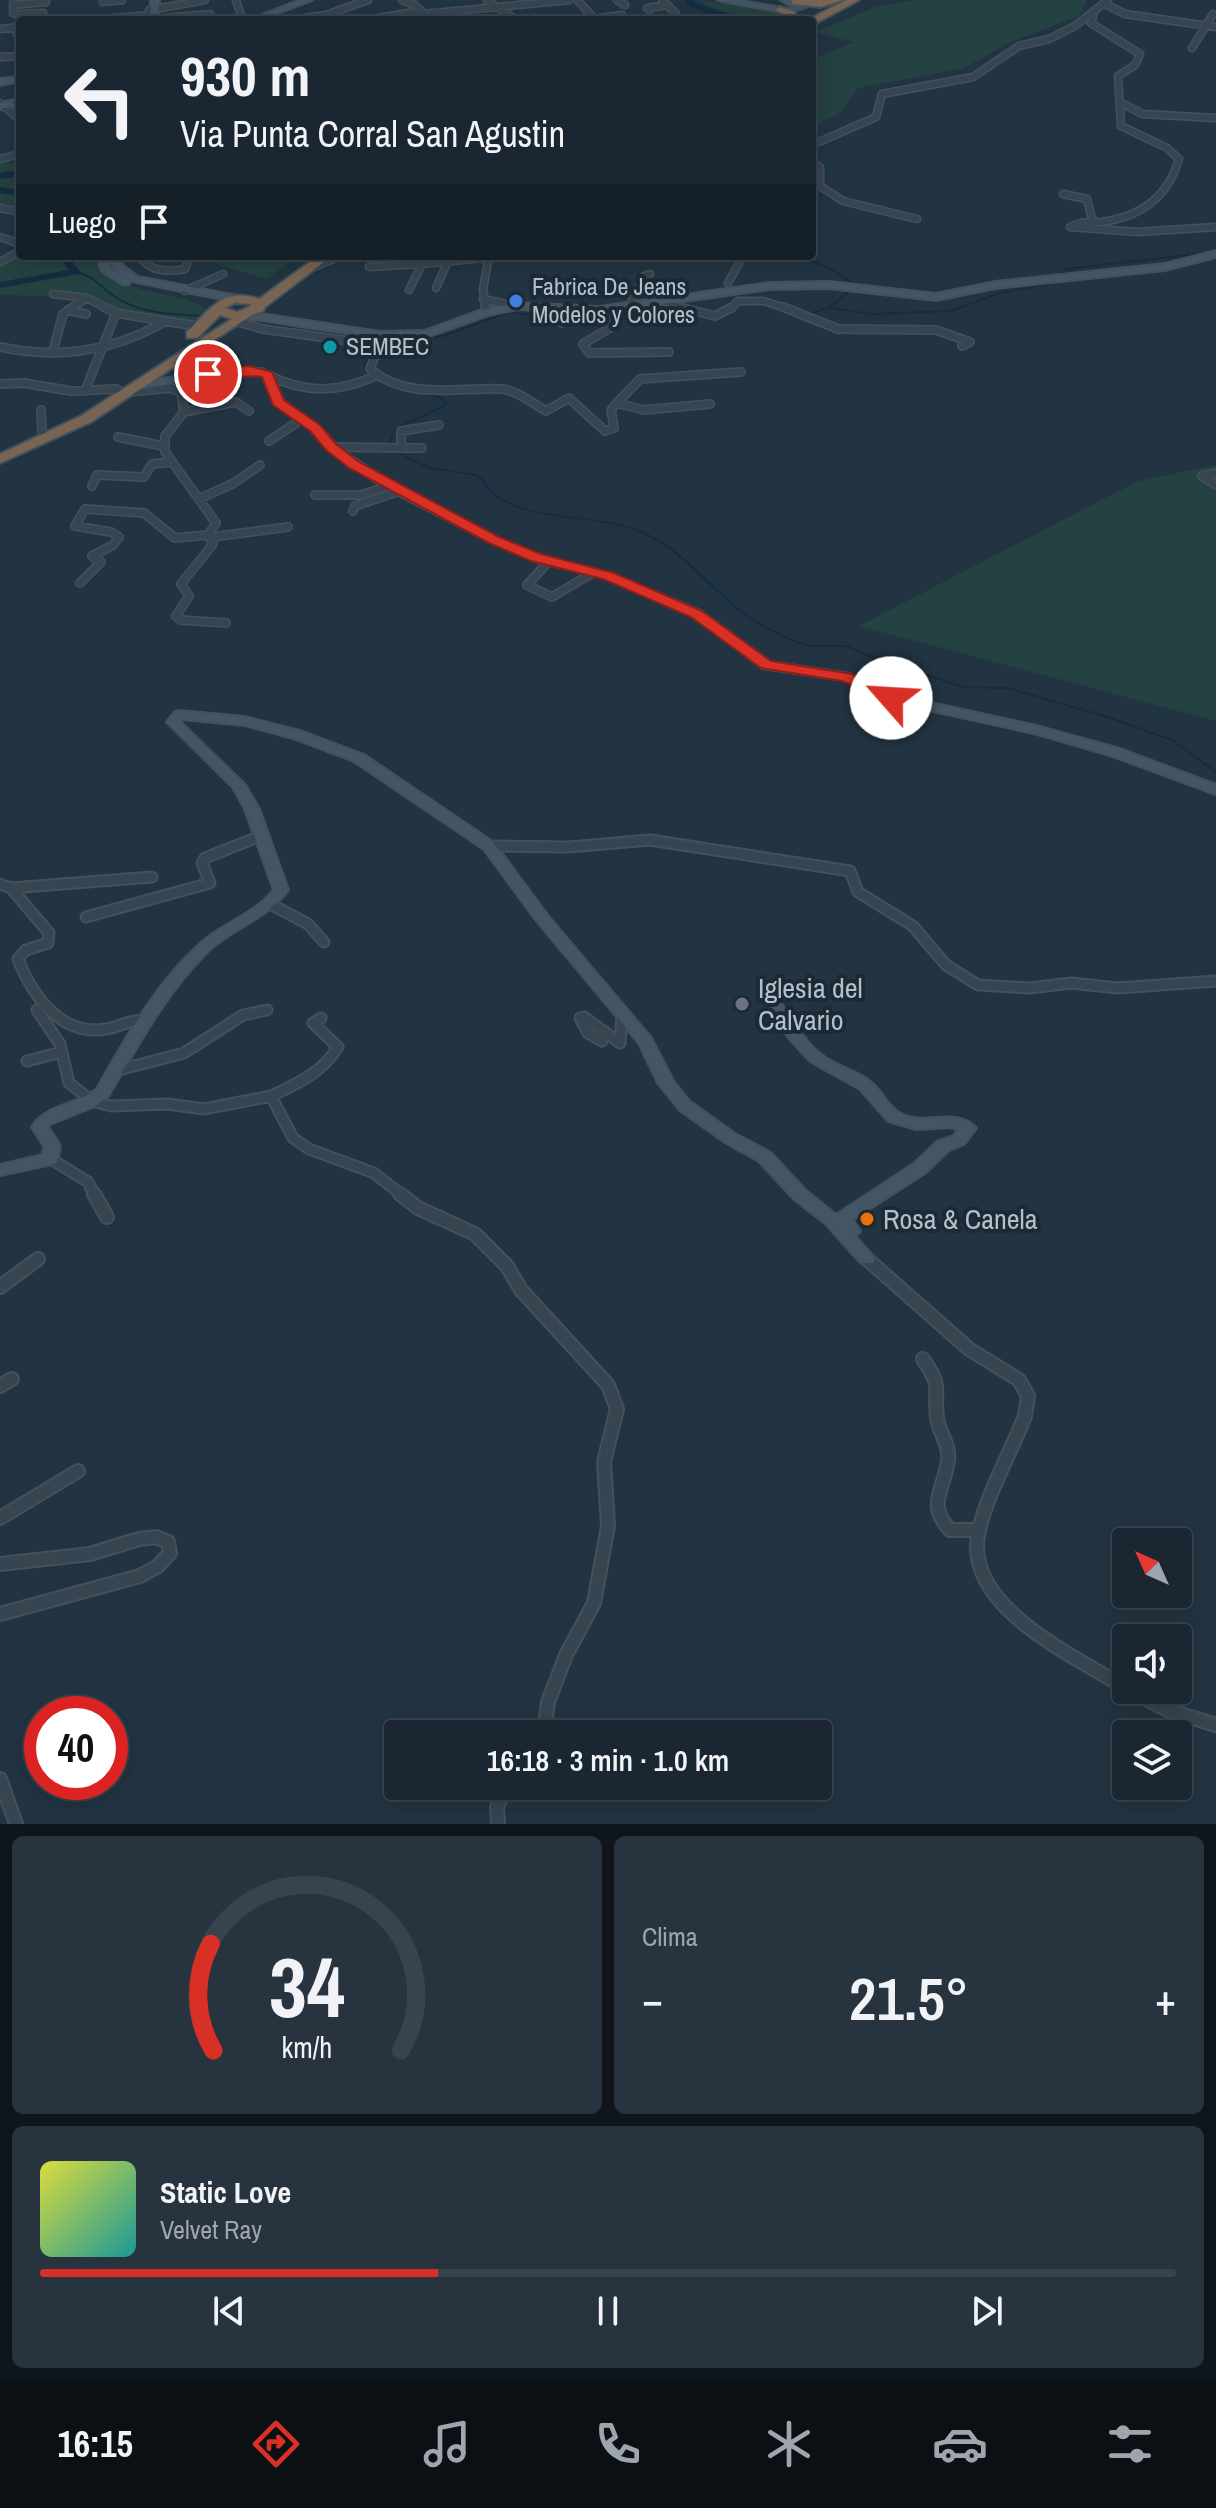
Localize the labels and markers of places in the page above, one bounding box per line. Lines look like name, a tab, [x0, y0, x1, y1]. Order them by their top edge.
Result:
place label: Fabrica De Jeans Modelos y Colores	[532, 270, 695, 330]
marker: Fabrica De Jeans Modelos y Colores	[507, 292, 525, 310]
place label: SEMBEC	[346, 330, 429, 362]
marker: SEMBEC	[321, 338, 339, 356]
pin	[174, 340, 242, 408]
place label: Iglesia del Calvario	[758, 969, 863, 1039]
marker: Iglesia del Calvario	[733, 995, 751, 1013]
place label: Rosa & Canela	[883, 1200, 1038, 1238]
marker: Rosa & Canela	[858, 1210, 876, 1228]

